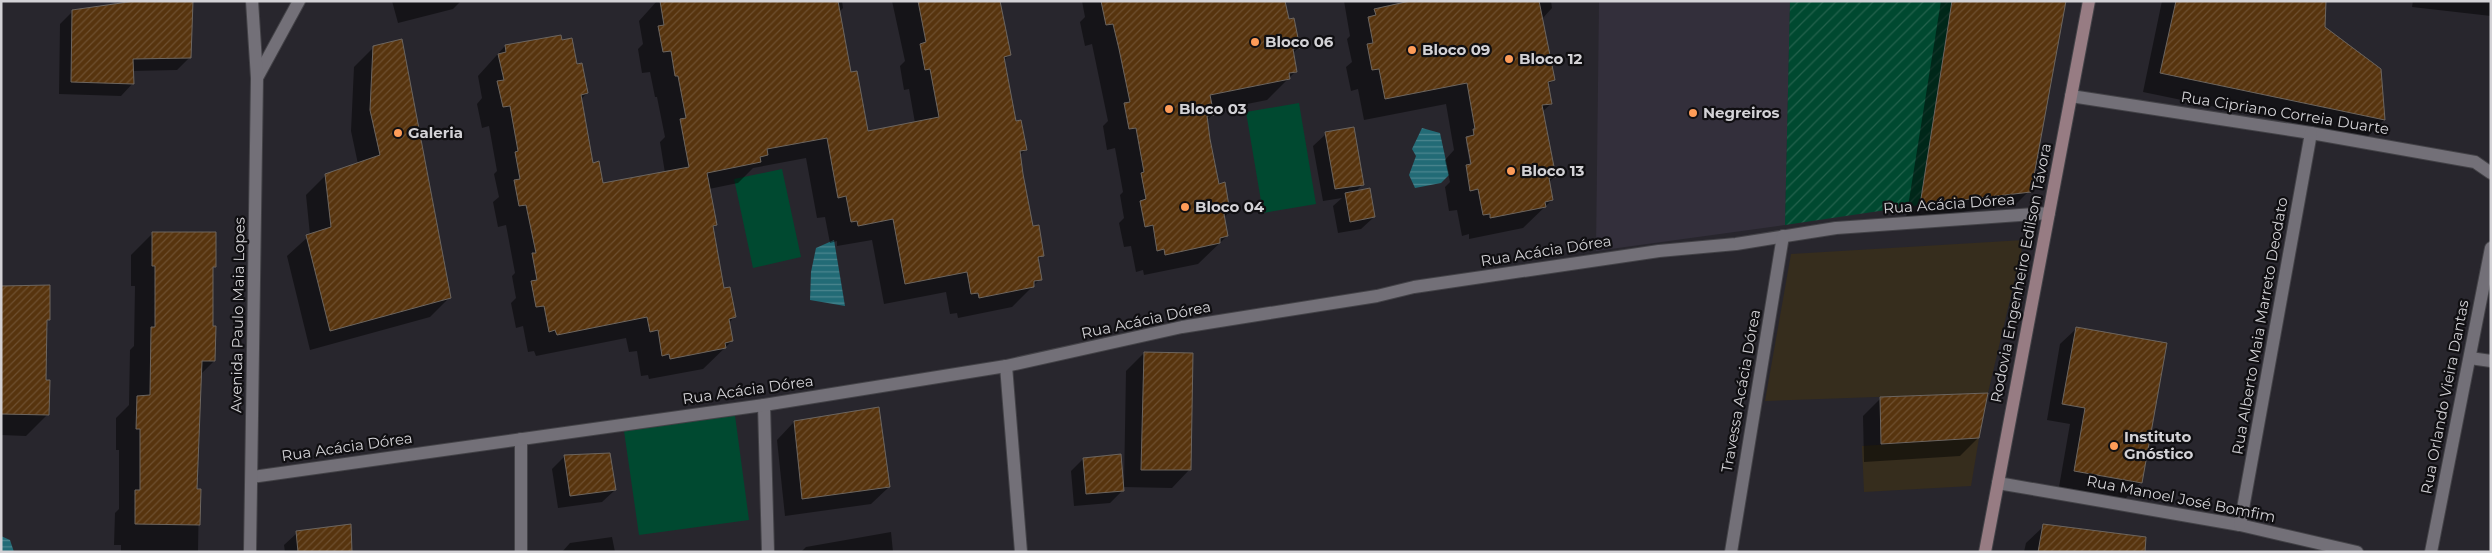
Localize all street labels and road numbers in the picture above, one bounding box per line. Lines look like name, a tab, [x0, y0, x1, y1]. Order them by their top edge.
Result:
street label: Rua Cipriano Correia Duarte	[2180, 87, 2391, 138]
street label: Rodovia Engenheiro Edilson Távora	[1986, 142, 2055, 404]
street label: Rua Acácia Dórea	[1882, 189, 2016, 218]
street label: Rua Alberto Maia Marreto Deodato	[2227, 196, 2292, 456]
street label: Avenida Paulo Maia Lopes	[226, 217, 249, 413]
street label: Rua Acácia Dórea	[1479, 231, 1613, 270]
street label: Rua Acácia Dórea	[1079, 296, 1212, 343]
street label: Rua Orlando Vieira Dantas	[2416, 298, 2473, 496]
street label: Travessa Acácia Dórea	[1717, 308, 1764, 474]
street label: Rua Acácia Dórea	[681, 371, 815, 408]
street label: Rua Acácia Dórea	[280, 428, 414, 465]
street label: Rua Manoel José Bomfim	[2085, 471, 2277, 526]

